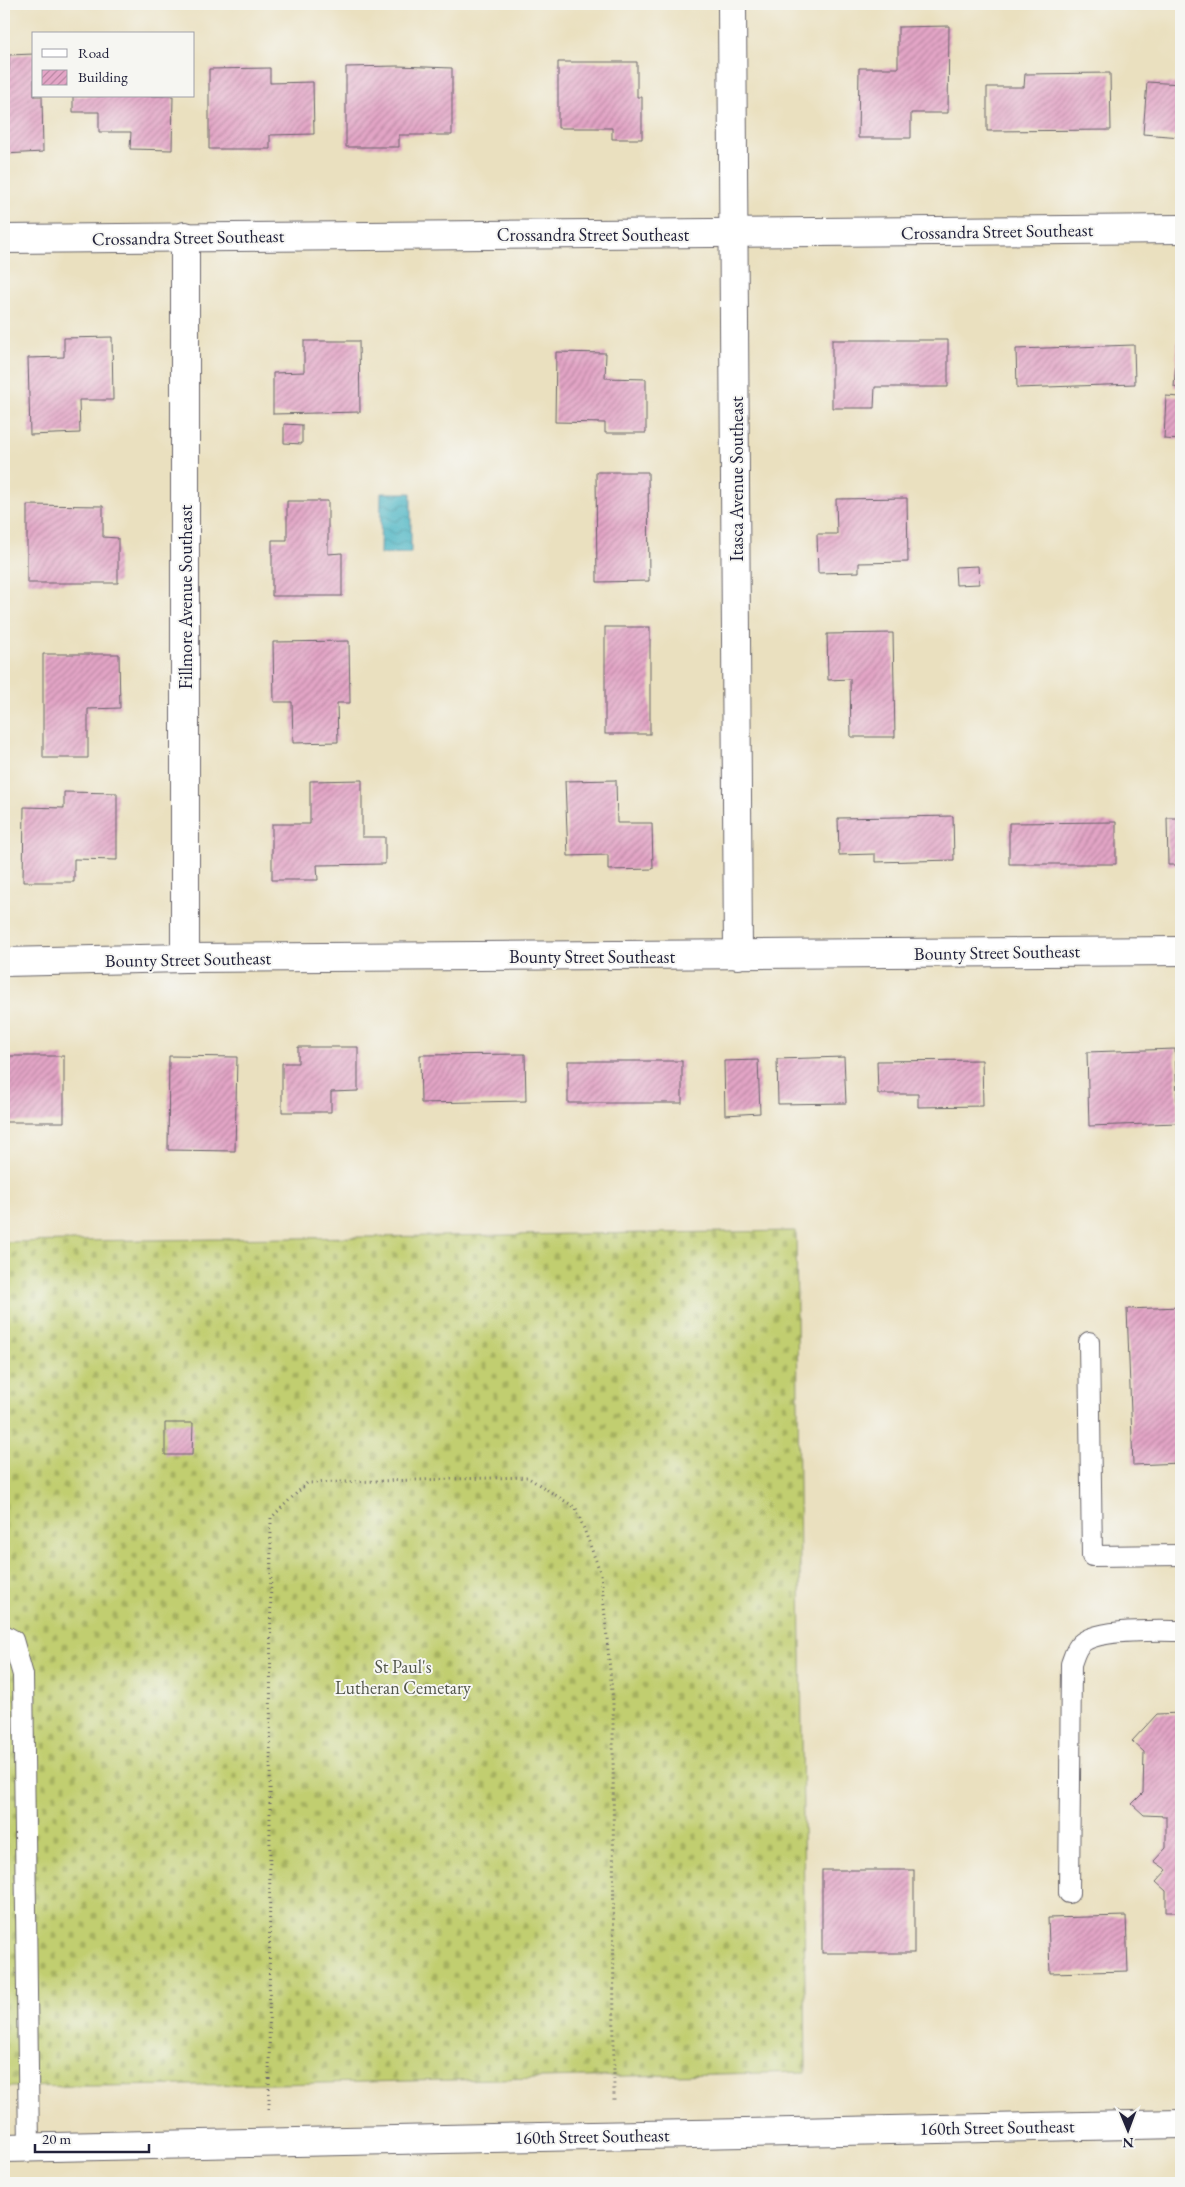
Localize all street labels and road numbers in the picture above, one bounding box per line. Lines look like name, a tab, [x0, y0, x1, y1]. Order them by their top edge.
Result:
street label: Crossandra Street Southeast	[901, 218, 1094, 244]
street label: Crossandra Street Southeast	[497, 223, 690, 246]
street label: Crossandra Street Southeast	[92, 224, 285, 250]
street label: Itasca Avenue Southeast	[725, 396, 748, 562]
street label: Fillmore Avenue Southeast	[174, 504, 197, 689]
street label: Bounty Street Southeast	[914, 939, 1081, 965]
street label: Bounty Street Southeast	[509, 945, 675, 968]
street label: Bounty Street Southeast	[105, 946, 272, 972]
street label: 160th Street Southeast	[919, 2114, 1075, 2140]
street label: 160th Street Southeast	[514, 2123, 670, 2149]

